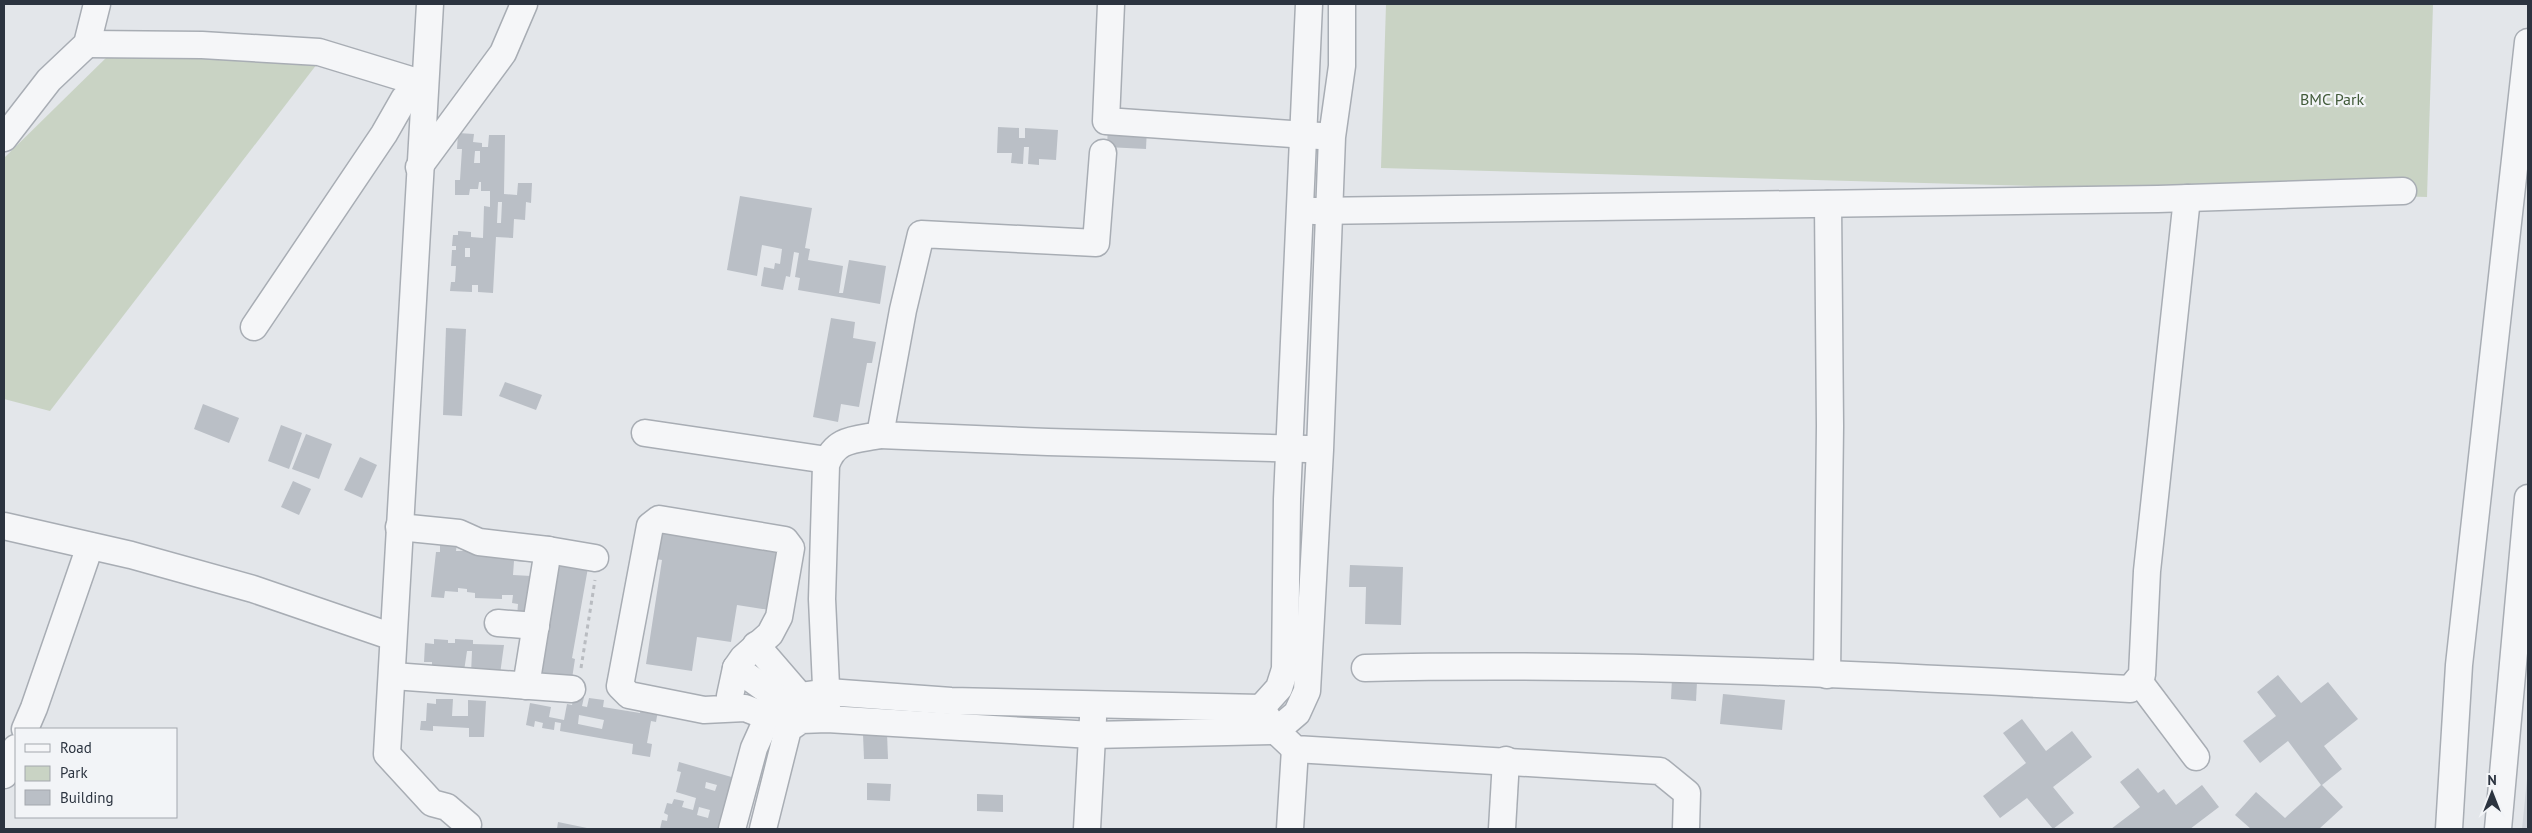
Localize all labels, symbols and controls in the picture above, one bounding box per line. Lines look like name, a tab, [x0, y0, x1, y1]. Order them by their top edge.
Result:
park label: BMC Park	[2300, 89, 2364, 109]
legend	[15, 728, 178, 818]
text: Road	[60, 738, 92, 757]
text: Park	[60, 763, 88, 782]
north arrow	[2467, 768, 2517, 818]
text: N	[2487, 771, 2497, 789]
text: Building	[60, 788, 114, 807]

